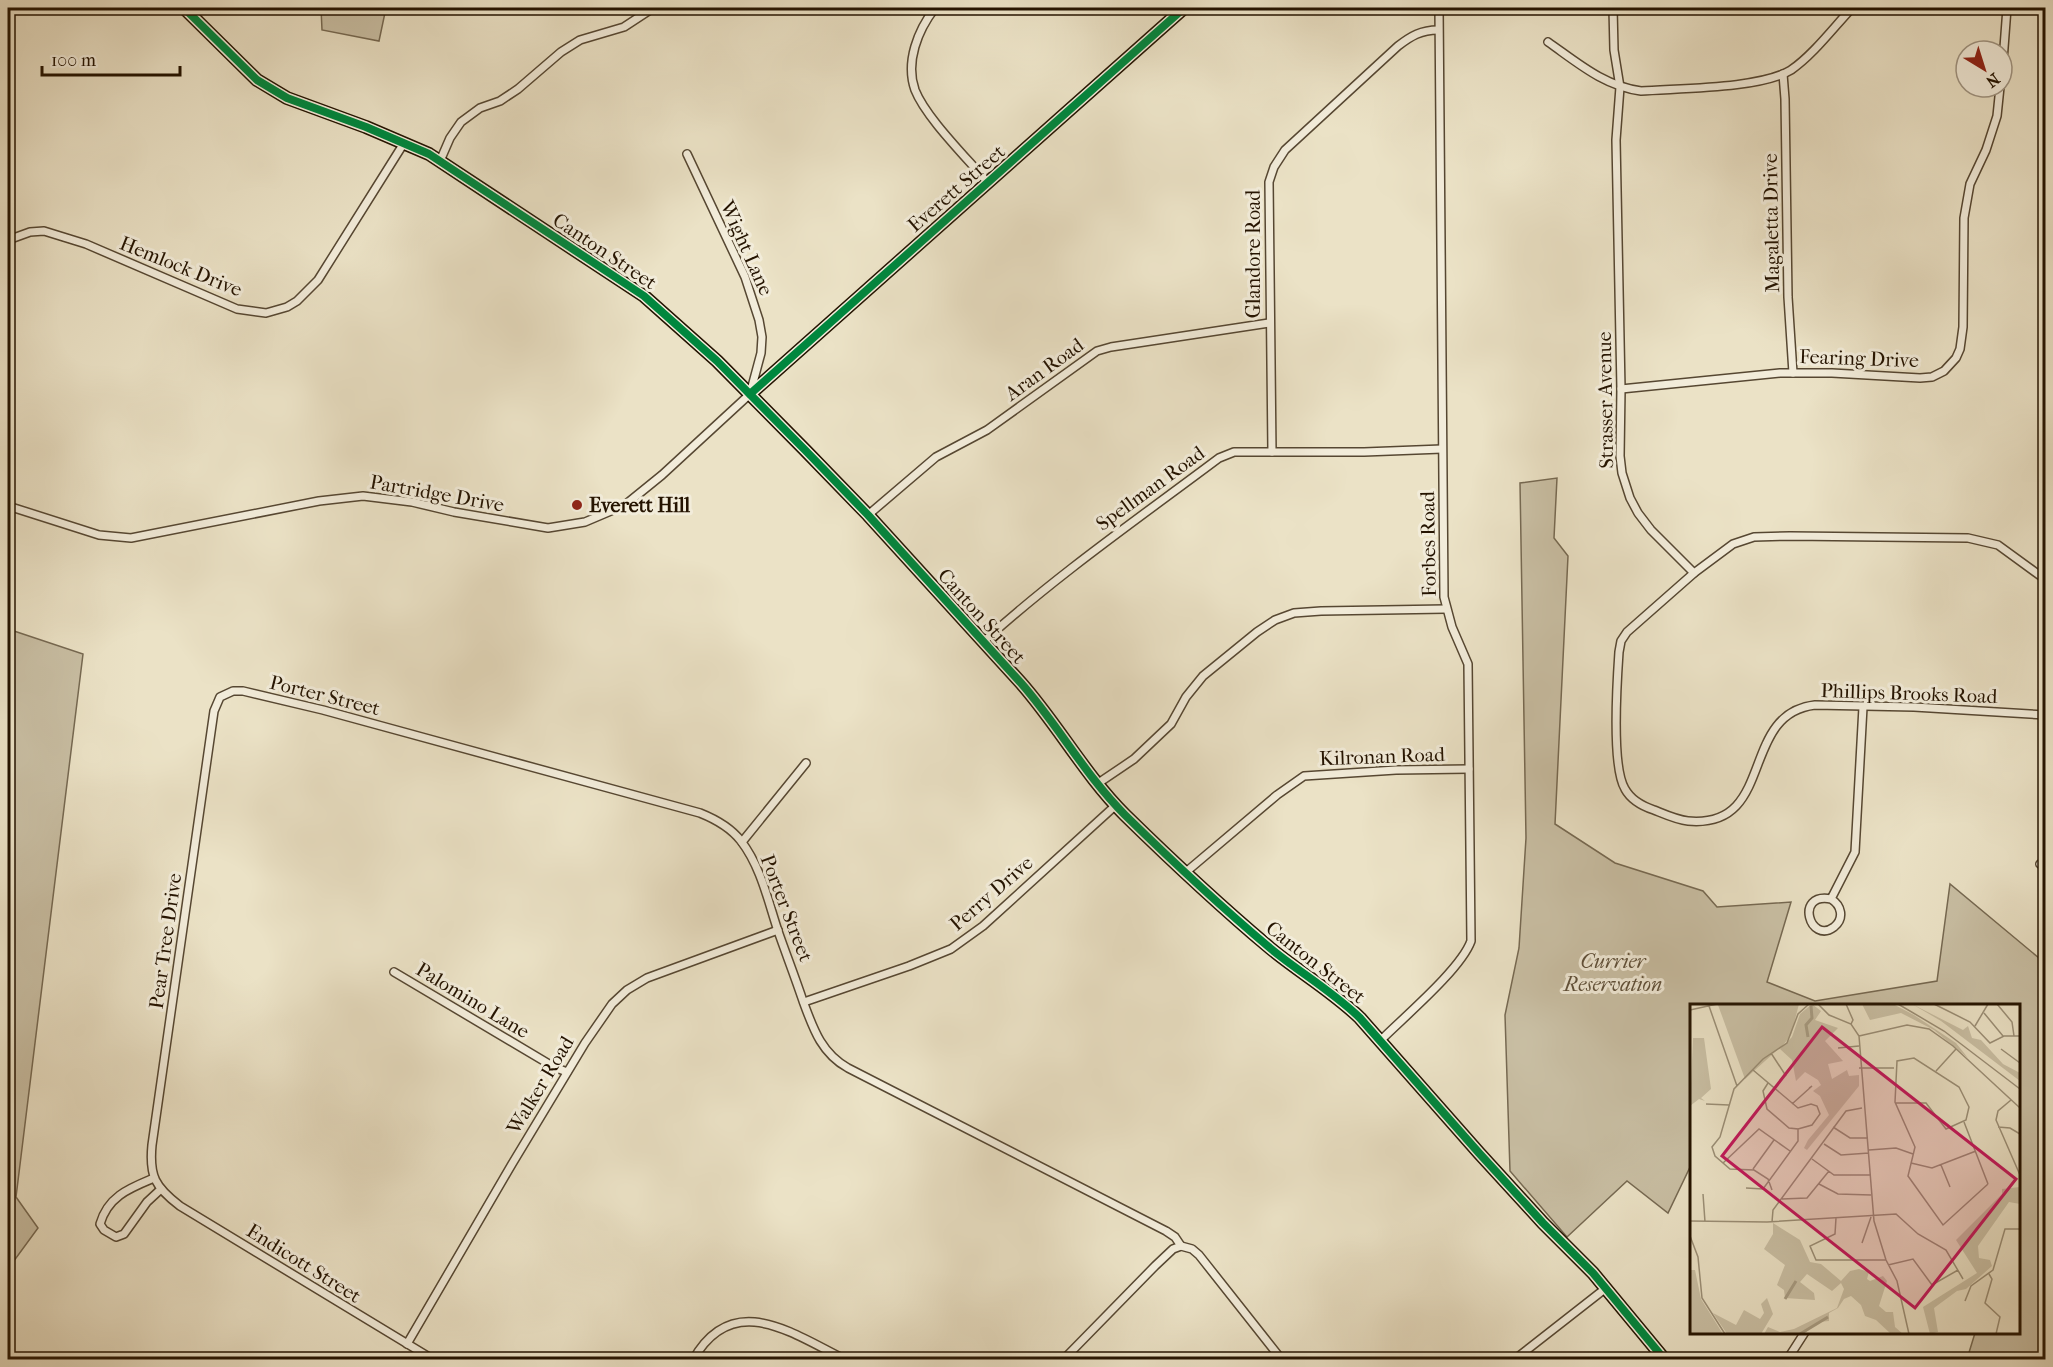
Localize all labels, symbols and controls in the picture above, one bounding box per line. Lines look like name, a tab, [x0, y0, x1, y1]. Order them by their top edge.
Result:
scale bar	[42, 39, 180, 77]
north arrow	[1954, 39, 2014, 99]
text: 100 m	[51, 50, 96, 71]
text: N	[1982, 69, 2004, 92]
street label: Everett Street	[903, 140, 1010, 237]
street label: Magaletta Drive	[1759, 153, 1784, 293]
street label: Glandore Road	[1242, 189, 1265, 318]
street label: Wight Lane	[715, 196, 778, 299]
street label: Canton Street	[549, 208, 661, 295]
street label: Hemlock Drive	[116, 231, 245, 301]
street label: Strasser Avenue	[1593, 331, 1618, 469]
street label: Aran Road	[1000, 333, 1089, 406]
street label: Fearing Drive	[1799, 345, 1919, 372]
street label: Spellman Road	[1092, 441, 1210, 535]
street label: Partridge Drive	[368, 470, 506, 517]
street label: Forbes Road	[1416, 490, 1441, 597]
place label: Everett Hill	[589, 494, 691, 517]
marker: Everett Hill	[570, 498, 584, 512]
street label: Canton Street	[933, 564, 1030, 669]
street label: Porter Street	[267, 671, 382, 720]
street label: Phillips Brooks Road	[1820, 679, 1999, 708]
street label: Kilronan Road	[1319, 743, 1446, 770]
street label: Porter Street	[756, 851, 817, 965]
street label: Perry Drive	[945, 851, 1038, 936]
street label: Pear Tree Drive	[145, 872, 186, 1010]
street label: Canton Street	[1261, 916, 1370, 1008]
park label: Currier Reservation	[1562, 950, 1662, 996]
street label: Palomino Lane	[412, 958, 534, 1043]
inset map	[1690, 1004, 2020, 1334]
street label: Walker Road	[502, 1031, 579, 1139]
street label: Endicott Street	[242, 1219, 365, 1308]

